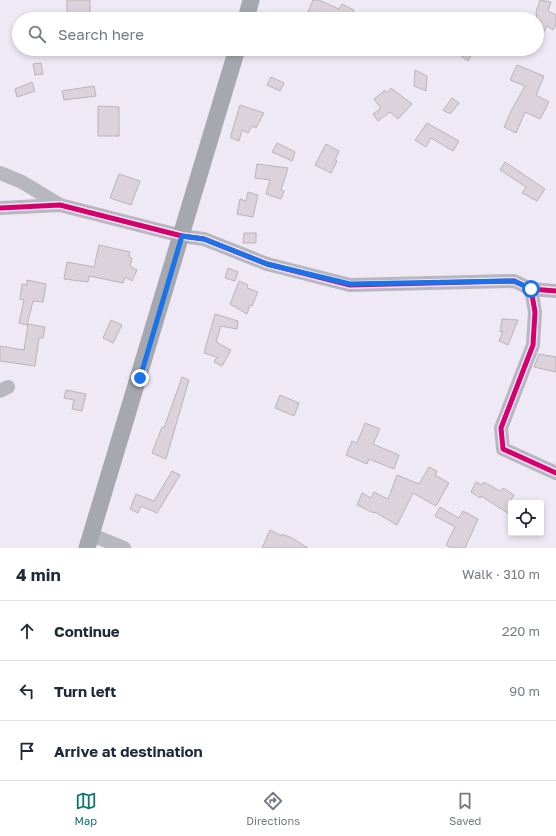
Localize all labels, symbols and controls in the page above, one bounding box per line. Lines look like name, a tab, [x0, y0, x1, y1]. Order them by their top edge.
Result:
search box	[12, 12, 544, 56]
icon: search	[26, 23, 48, 45]
text: Search here	[58, 25, 144, 43]
route start	[522, 280, 540, 298]
route end	[131, 369, 149, 387]
map controls	[508, 500, 544, 536]
button: locate	[508, 500, 544, 536]
text: 4 min	[16, 564, 61, 585]
text: Walk · 310 m	[462, 566, 540, 582]
icon: ahead	[16, 620, 38, 642]
text: Continue	[54, 622, 120, 640]
text: 220 m	[502, 623, 540, 639]
icon: left	[16, 680, 38, 702]
text: Turn left	[54, 682, 116, 700]
text: 90 m	[509, 683, 540, 699]
icon: arrive	[16, 740, 38, 762]
text: Arrive at destination	[54, 742, 203, 760]
tab: Map	[75, 790, 97, 827]
tab: Directions	[246, 790, 300, 827]
tab: Saved	[449, 790, 481, 827]

